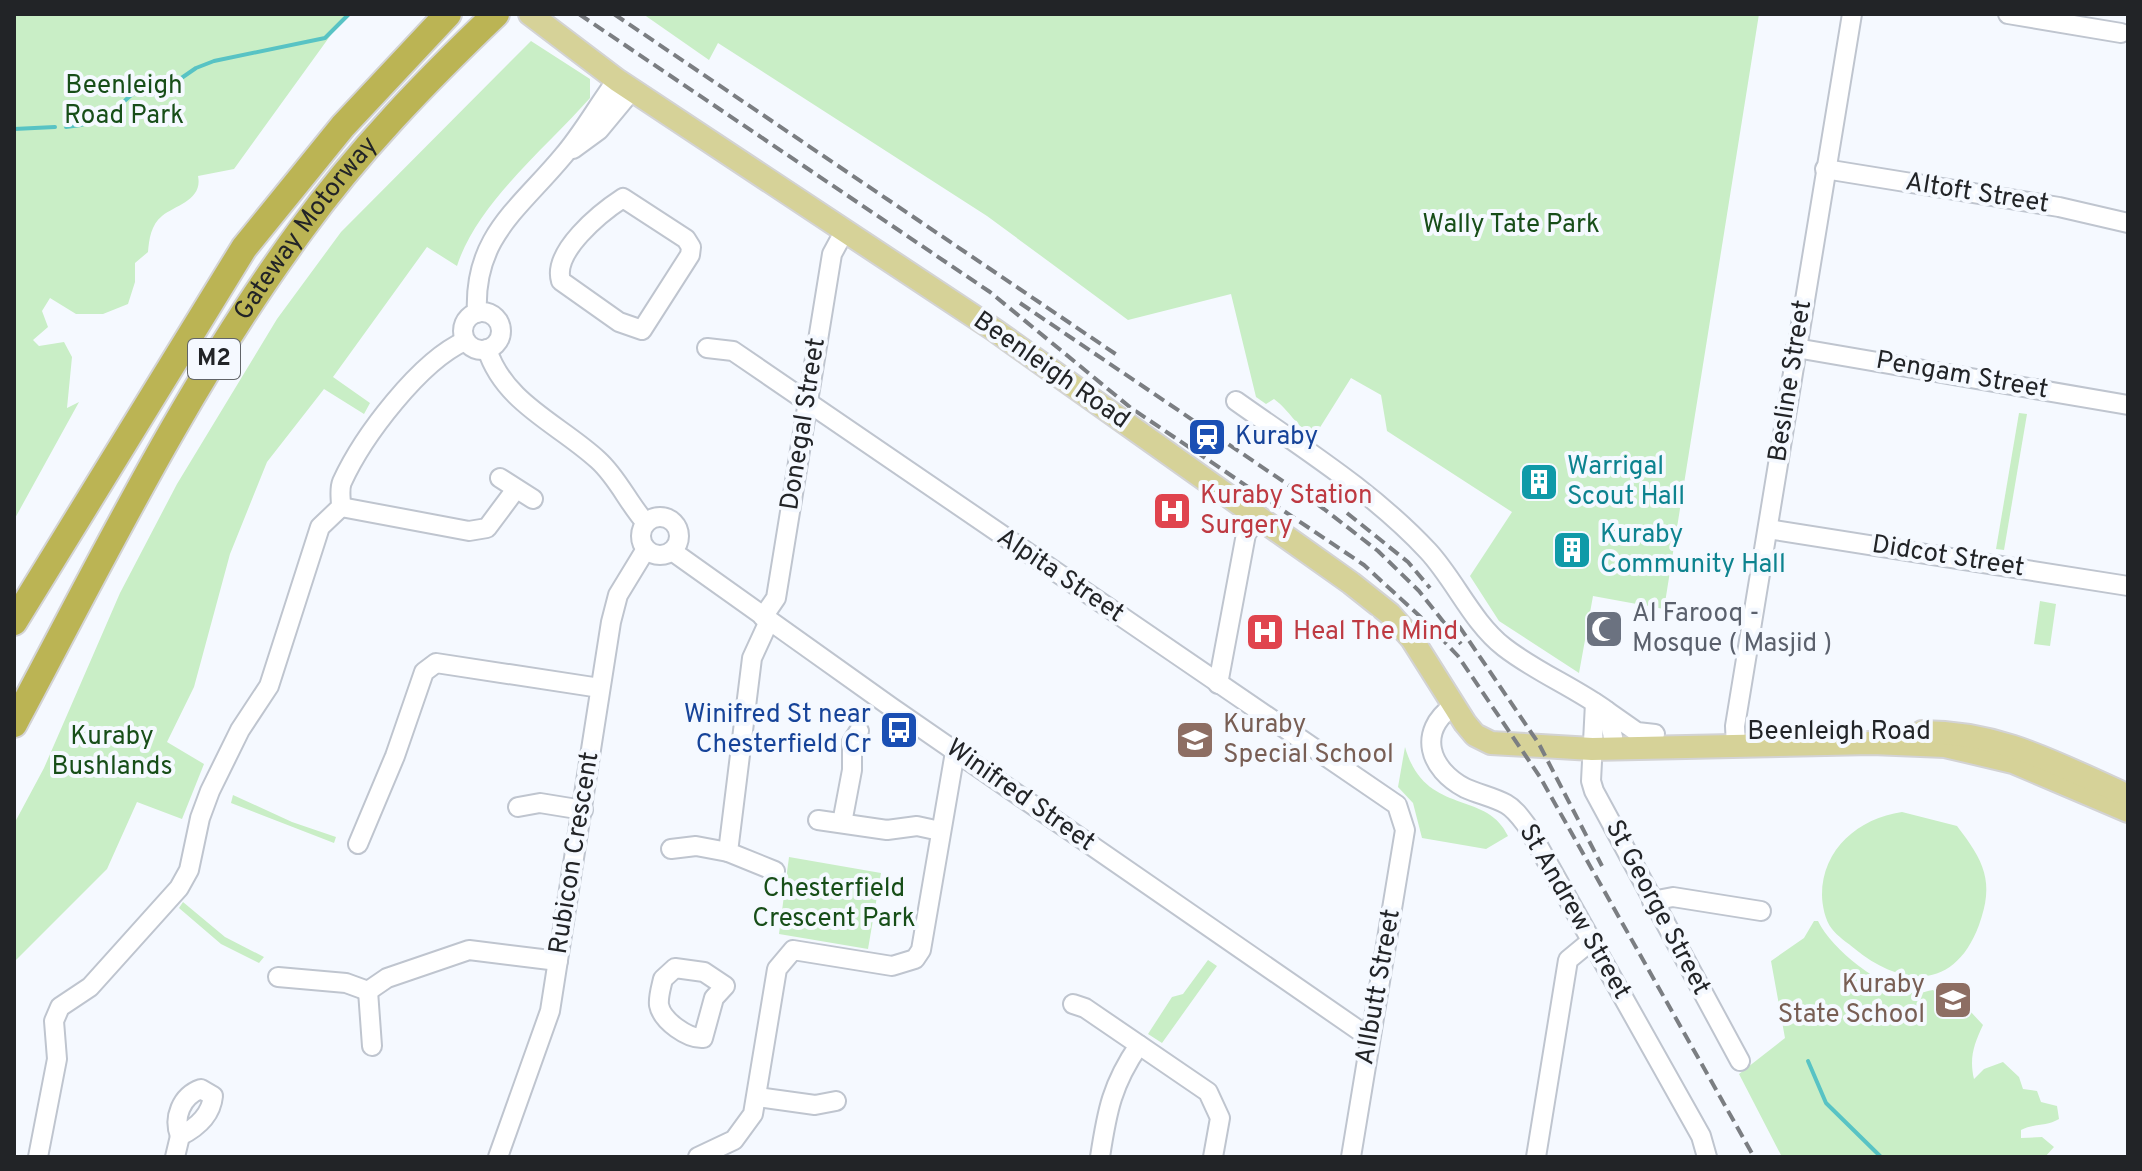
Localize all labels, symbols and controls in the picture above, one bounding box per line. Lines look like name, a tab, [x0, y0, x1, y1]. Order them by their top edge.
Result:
park label: Beenleigh Road Park	[64, 70, 184, 133]
street label: Gateway Motorway	[227, 130, 385, 327]
street label: Altoft Street	[1903, 166, 2051, 222]
park label: Wally Tate Park	[1422, 209, 1600, 242]
street label: Besline Street	[1762, 298, 1820, 464]
street label: Beenleigh Road	[966, 305, 1136, 437]
street label: Donegal Street	[774, 335, 834, 513]
road number: M2	[188, 339, 240, 379]
street label: Pengam Street	[1873, 345, 2051, 407]
station icon: Kuraby	[1186, 416, 1228, 458]
place label: Kuraby	[1235, 421, 1318, 454]
place label: Warrigal Scout Hall	[1567, 451, 1685, 514]
building icon: Warrigal Scout Hall	[1518, 461, 1560, 503]
place label: Kuraby Station Surgery	[1200, 480, 1373, 543]
hospital icon: Kuraby Station Surgery	[1151, 490, 1193, 532]
place label: Kuraby Community Hall	[1600, 519, 1786, 582]
street label: Alpita Street	[990, 521, 1130, 631]
building icon: Kuraby Community Hall	[1551, 529, 1593, 571]
street label: Didcot Street	[1869, 529, 2027, 585]
place label: Al Farooq - Mosque ( Masjid )	[1632, 598, 1832, 661]
mosque icon: Al Farooq - Mosque ( Masjid )	[1583, 608, 1625, 650]
hospital icon: Heal The Mind	[1244, 611, 1286, 653]
place label: Heal The Mind	[1293, 616, 1458, 649]
place label: Winifred St near Chesterfield Cr	[684, 699, 871, 762]
bus stop icon: Winifred St near Chesterfield Cr	[878, 709, 920, 751]
place label: Kuraby Special School	[1223, 709, 1394, 772]
street label: Beenleigh Road	[1747, 716, 1931, 749]
school or university icon: Kuraby Special School	[1174, 719, 1216, 761]
park label: Kuraby Bushlands	[51, 721, 173, 784]
street label: Winifred Street	[939, 732, 1101, 860]
street label: Rubicon Crescent	[543, 749, 607, 957]
street label: St George Street	[1597, 815, 1717, 1001]
street label: St Andrew Street	[1510, 818, 1638, 1006]
park label: Chesterfield Crescent Park	[752, 873, 916, 936]
street label: Allbutt Street	[1349, 907, 1409, 1067]
place label: Kuraby State School	[1778, 969, 1925, 1032]
school or university icon: Kuraby State School	[1932, 979, 1974, 1021]

